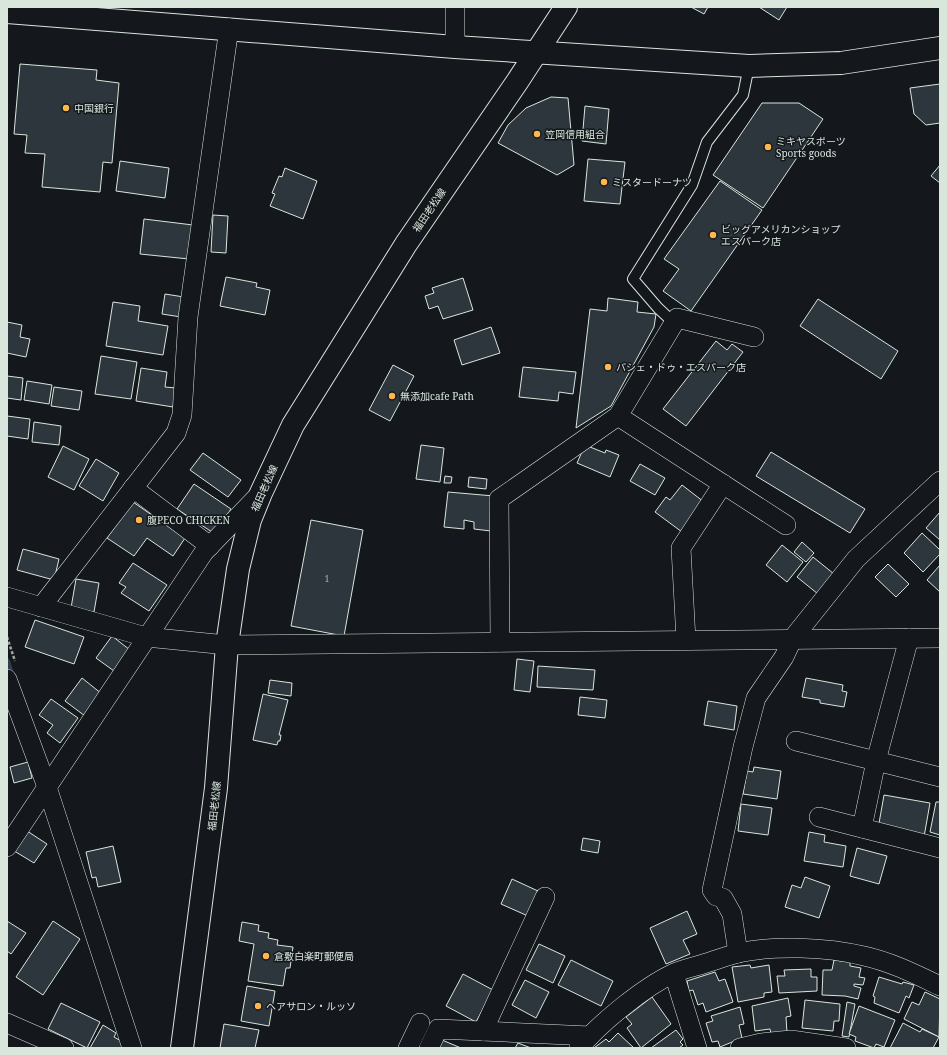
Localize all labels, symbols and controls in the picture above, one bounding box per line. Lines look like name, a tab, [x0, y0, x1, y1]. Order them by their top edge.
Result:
place label: 中国銀行	[74, 101, 114, 115]
marker: 中国銀行	[61, 103, 71, 113]
place label: 笠岡信用組合	[545, 127, 605, 141]
marker: 笠岡信用組合	[532, 129, 542, 139]
place label: ミキヤスポーツ Sports goods	[776, 134, 846, 160]
marker: ミキヤスポーツ Sports goods	[763, 142, 773, 152]
place label: ミスタードーナツ	[612, 175, 692, 189]
marker: ミスタードーナツ	[599, 177, 609, 187]
street label: 福田老松線	[409, 185, 449, 235]
place label: ビッグアメリカンショップ エスパーク店	[721, 222, 841, 248]
marker: ビッグアメリカンショップ エスパーク店	[708, 230, 718, 240]
place label: パシェ・ドゥ・エスパーク店	[616, 360, 746, 374]
marker: パシェ・ドゥ・エスパーク店	[603, 362, 613, 372]
place label: 無添加cafe Path	[400, 389, 474, 403]
marker: 無添加cafe Path	[387, 391, 397, 401]
street label: 福田老松線	[247, 462, 281, 514]
place label: 腹PECO CHICKEN	[147, 513, 231, 527]
marker: 腹PECO CHICKEN	[134, 515, 144, 525]
house number: 1	[325, 573, 329, 584]
street label: 福田老松線	[204, 780, 224, 832]
place label: 倉敷白楽町郵便局	[274, 949, 354, 963]
marker: 倉敷白楽町郵便局	[261, 951, 271, 961]
place label: ヘアサロン・ルッソ	[266, 999, 356, 1013]
marker: ヘアサロン・ルッソ	[253, 1001, 263, 1011]

